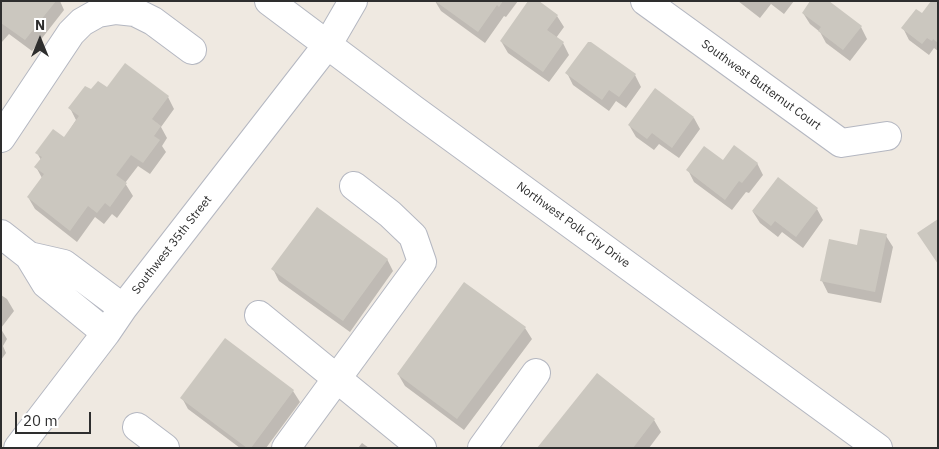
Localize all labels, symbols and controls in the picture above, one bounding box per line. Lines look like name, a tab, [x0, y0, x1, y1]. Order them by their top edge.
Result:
north arrow	[15, 15, 65, 65]
text: N	[35, 16, 45, 34]
street label: Southwest Butternut Court	[698, 37, 824, 133]
street label: Northwest Polk City Drive	[513, 179, 633, 271]
street label: Southwest 35th Street	[129, 193, 215, 297]
scale bar	[18, 402, 94, 434]
text: 20 m	[23, 411, 58, 430]

